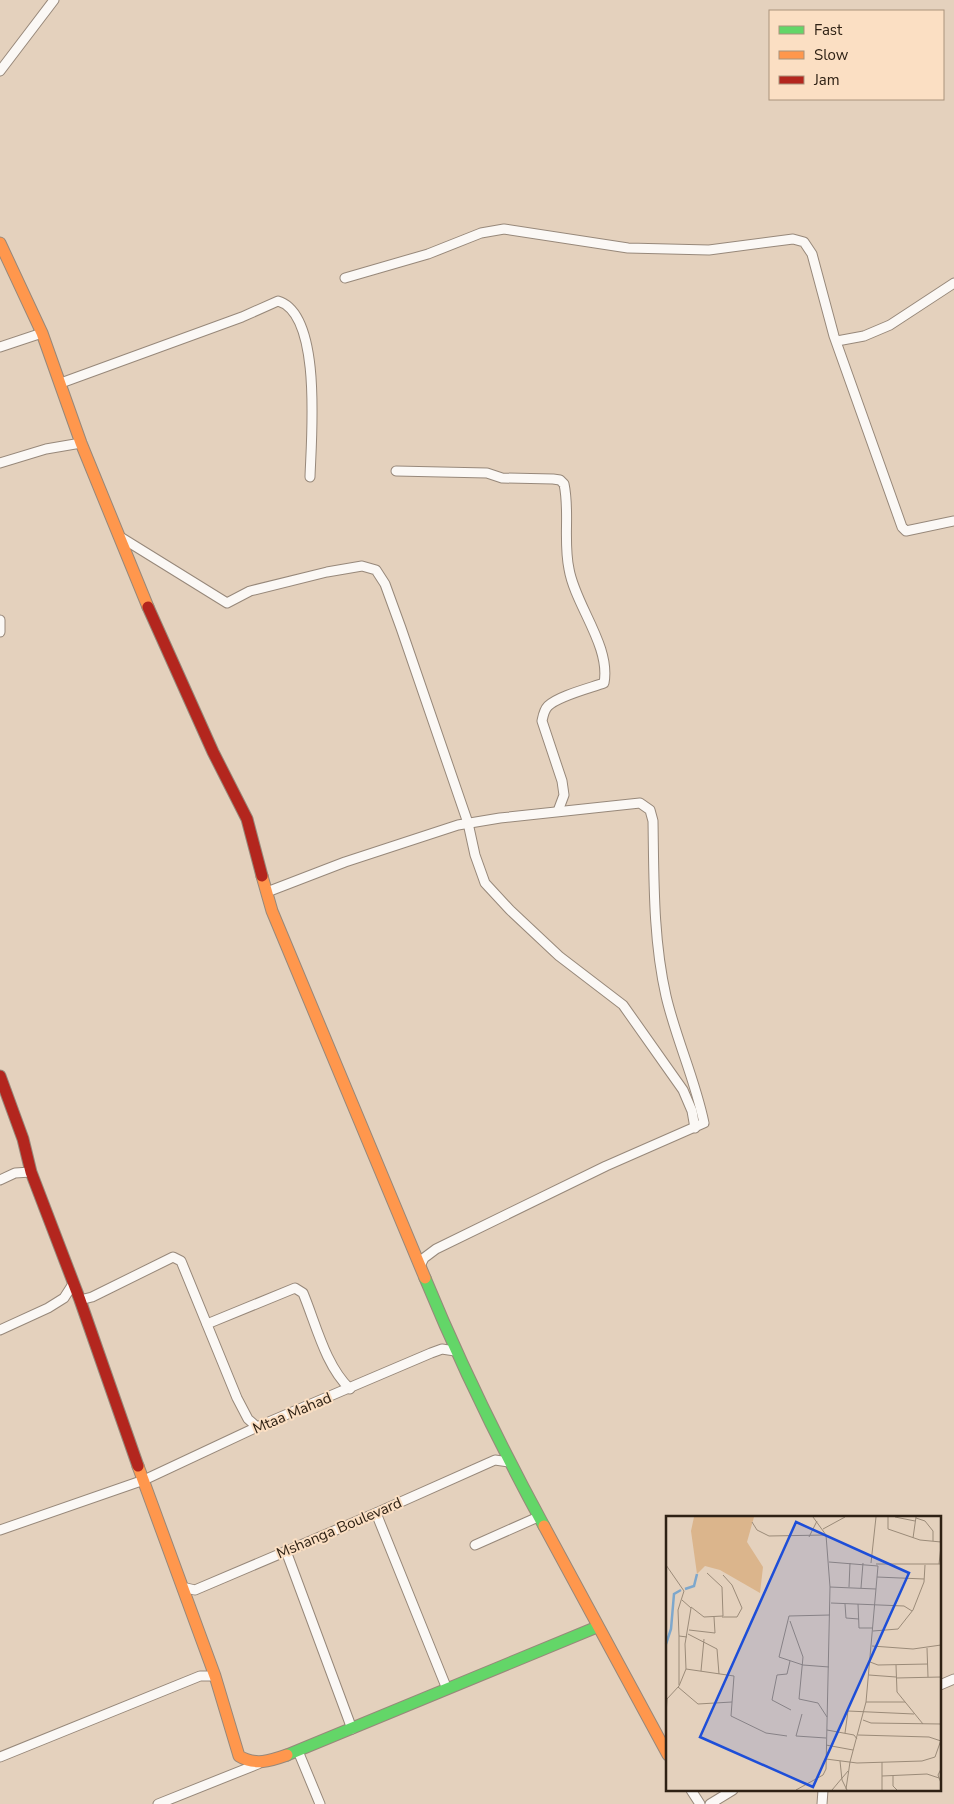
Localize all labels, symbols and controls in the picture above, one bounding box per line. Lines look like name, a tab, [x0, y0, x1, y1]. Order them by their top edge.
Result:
legend	[769, 10, 944, 100]
text: Fast	[814, 20, 843, 40]
text: Slow	[814, 45, 849, 65]
text: Jam	[813, 70, 840, 90]
street label: Mtaa Mahad	[250, 1387, 334, 1439]
street label: Mshanga Boulevard	[273, 1493, 405, 1563]
inset map	[666, 1516, 942, 1792]

